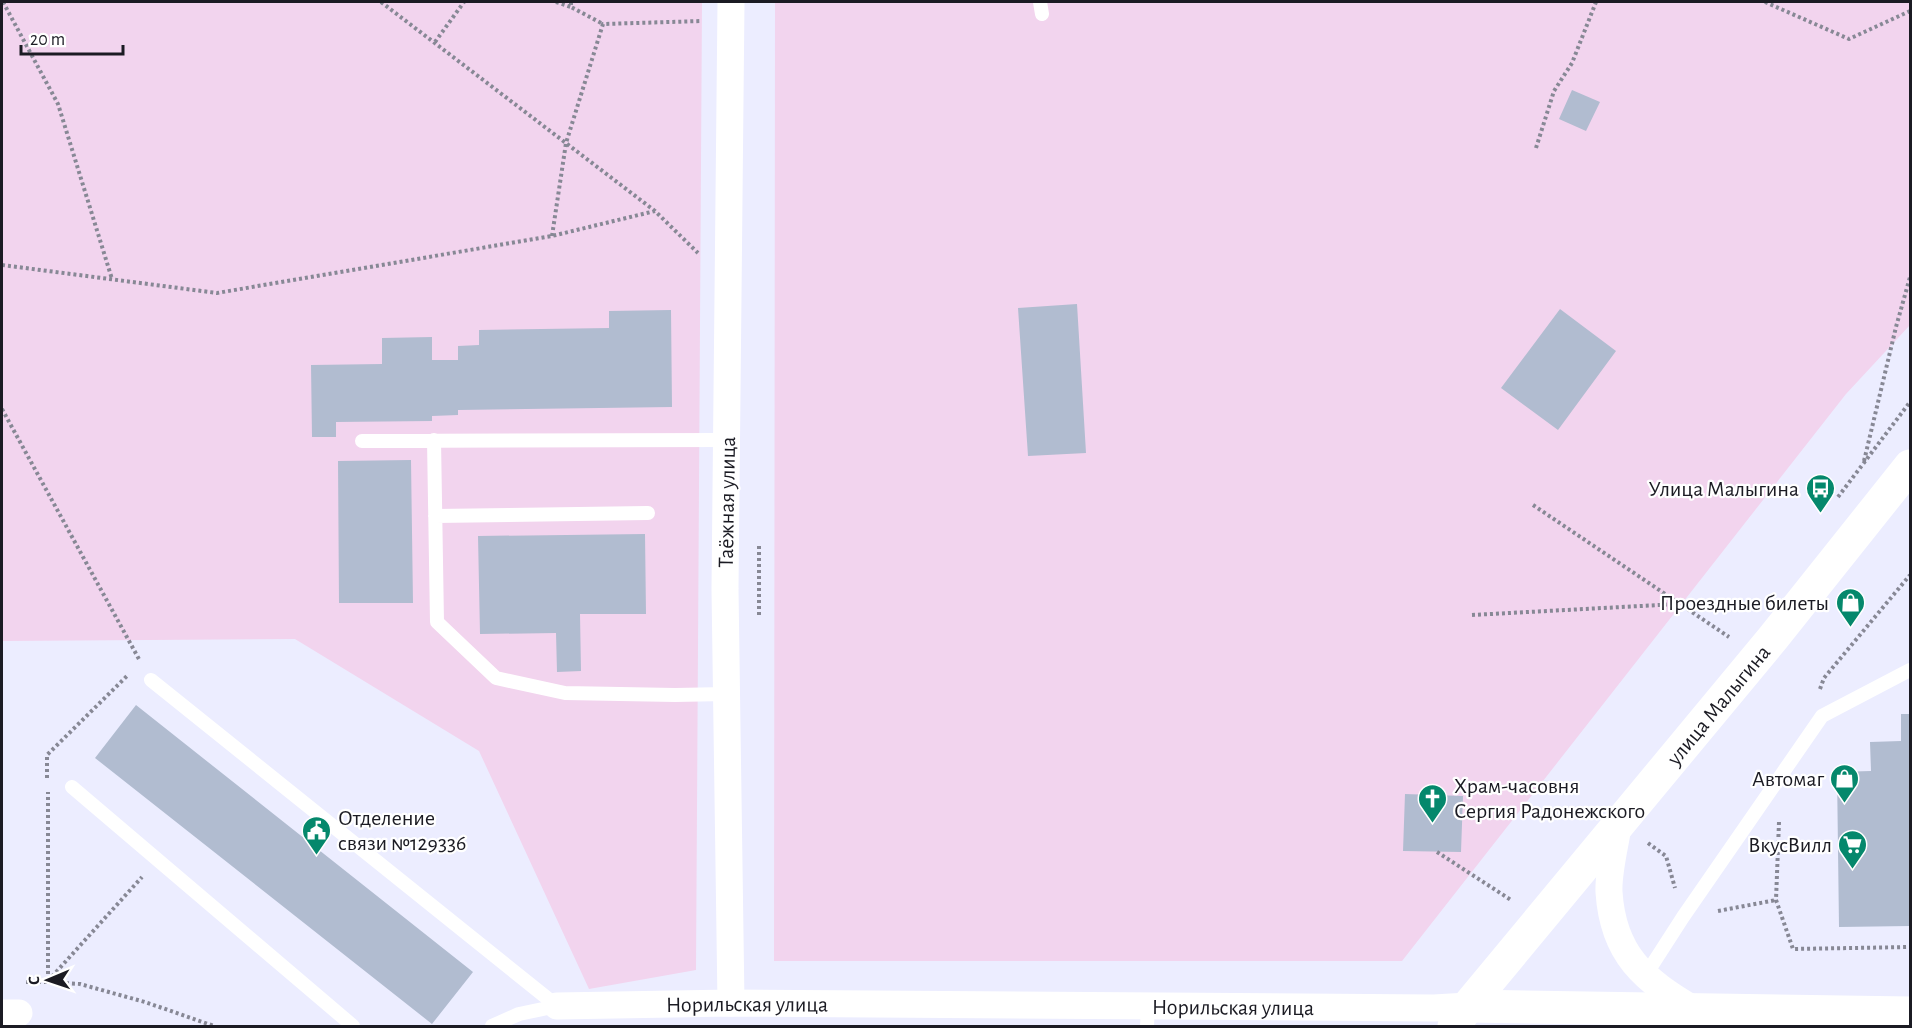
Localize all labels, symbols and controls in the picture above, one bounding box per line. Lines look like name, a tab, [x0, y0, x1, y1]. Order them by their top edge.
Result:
scale bar	[21, 18, 123, 56]
text: 20 m	[30, 31, 65, 49]
street label: Таёжная улица	[715, 436, 739, 568]
bus stop icon: Улица Малыгина	[1804, 472, 1836, 514]
place label: Улица Малыгина	[1649, 478, 1799, 500]
shop icon: Проездные билеты	[1834, 586, 1866, 628]
place label: Проездные билеты	[1660, 592, 1829, 614]
street label: улица Малыгина	[1662, 641, 1774, 770]
shop icon: Автомаг	[1829, 762, 1861, 804]
place label: Автомаг	[1752, 768, 1824, 790]
place label: Храм-часовня Сергия Радонежского	[1454, 775, 1645, 822]
church icon: Храм-часовня Сергия Радонежского	[1417, 782, 1449, 824]
place label: Отделение связи №129336	[338, 807, 466, 854]
public building icon: Отделение связи №129336	[301, 814, 333, 856]
supermarket icon: ВкусВилл	[1837, 828, 1869, 870]
place label: ВкусВилл	[1748, 834, 1832, 856]
north arrow	[18, 950, 78, 1010]
text: С	[26, 976, 42, 985]
street label: Норильская улица	[666, 993, 828, 1016]
street label: Норильская улица	[1152, 996, 1314, 1019]

